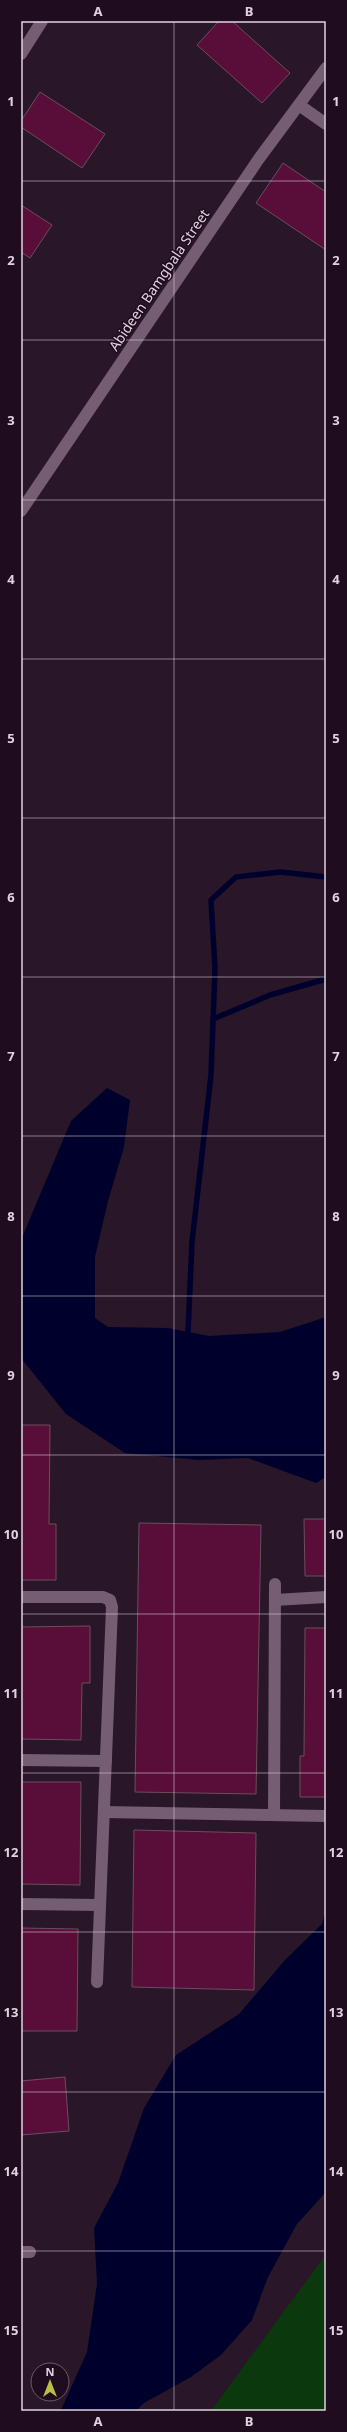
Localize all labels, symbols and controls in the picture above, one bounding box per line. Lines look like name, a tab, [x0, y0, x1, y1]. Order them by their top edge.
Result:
text: A	[94, 2, 103, 20]
text: B	[245, 2, 253, 20]
text: 1	[7, 92, 15, 110]
text: 1	[332, 92, 340, 110]
street label: Abideen Bamgbala Street	[104, 205, 213, 354]
text: 2	[7, 251, 15, 269]
text: 2	[332, 251, 340, 269]
text: 3	[7, 411, 15, 429]
text: 3	[332, 411, 340, 429]
text: 4	[7, 570, 15, 588]
text: 4	[332, 570, 340, 588]
text: 5	[7, 729, 15, 747]
text: 5	[332, 729, 340, 747]
text: 6	[7, 888, 15, 906]
text: 6	[332, 888, 340, 906]
text: 7	[7, 1047, 15, 1065]
text: 7	[332, 1047, 340, 1065]
text: 8	[7, 1207, 15, 1225]
text: 8	[332, 1207, 340, 1225]
text: 9	[7, 1366, 15, 1384]
text: 9	[332, 1366, 340, 1384]
text: 10	[4, 1525, 18, 1543]
text: 10	[329, 1525, 343, 1543]
text: 11	[4, 1684, 18, 1702]
text: 11	[329, 1684, 343, 1702]
text: 12	[4, 1843, 18, 1861]
text: 12	[329, 1843, 343, 1861]
text: 13	[4, 2003, 18, 2021]
text: 13	[329, 2003, 343, 2021]
text: 14	[4, 2162, 19, 2180]
text: 14	[329, 2162, 344, 2180]
text: 15	[4, 2321, 18, 2339]
text: 15	[329, 2321, 343, 2339]
north arrow	[30, 2362, 70, 2402]
text: N	[46, 2364, 54, 2379]
text: A	[94, 2412, 103, 2430]
text: B	[245, 2412, 253, 2430]

